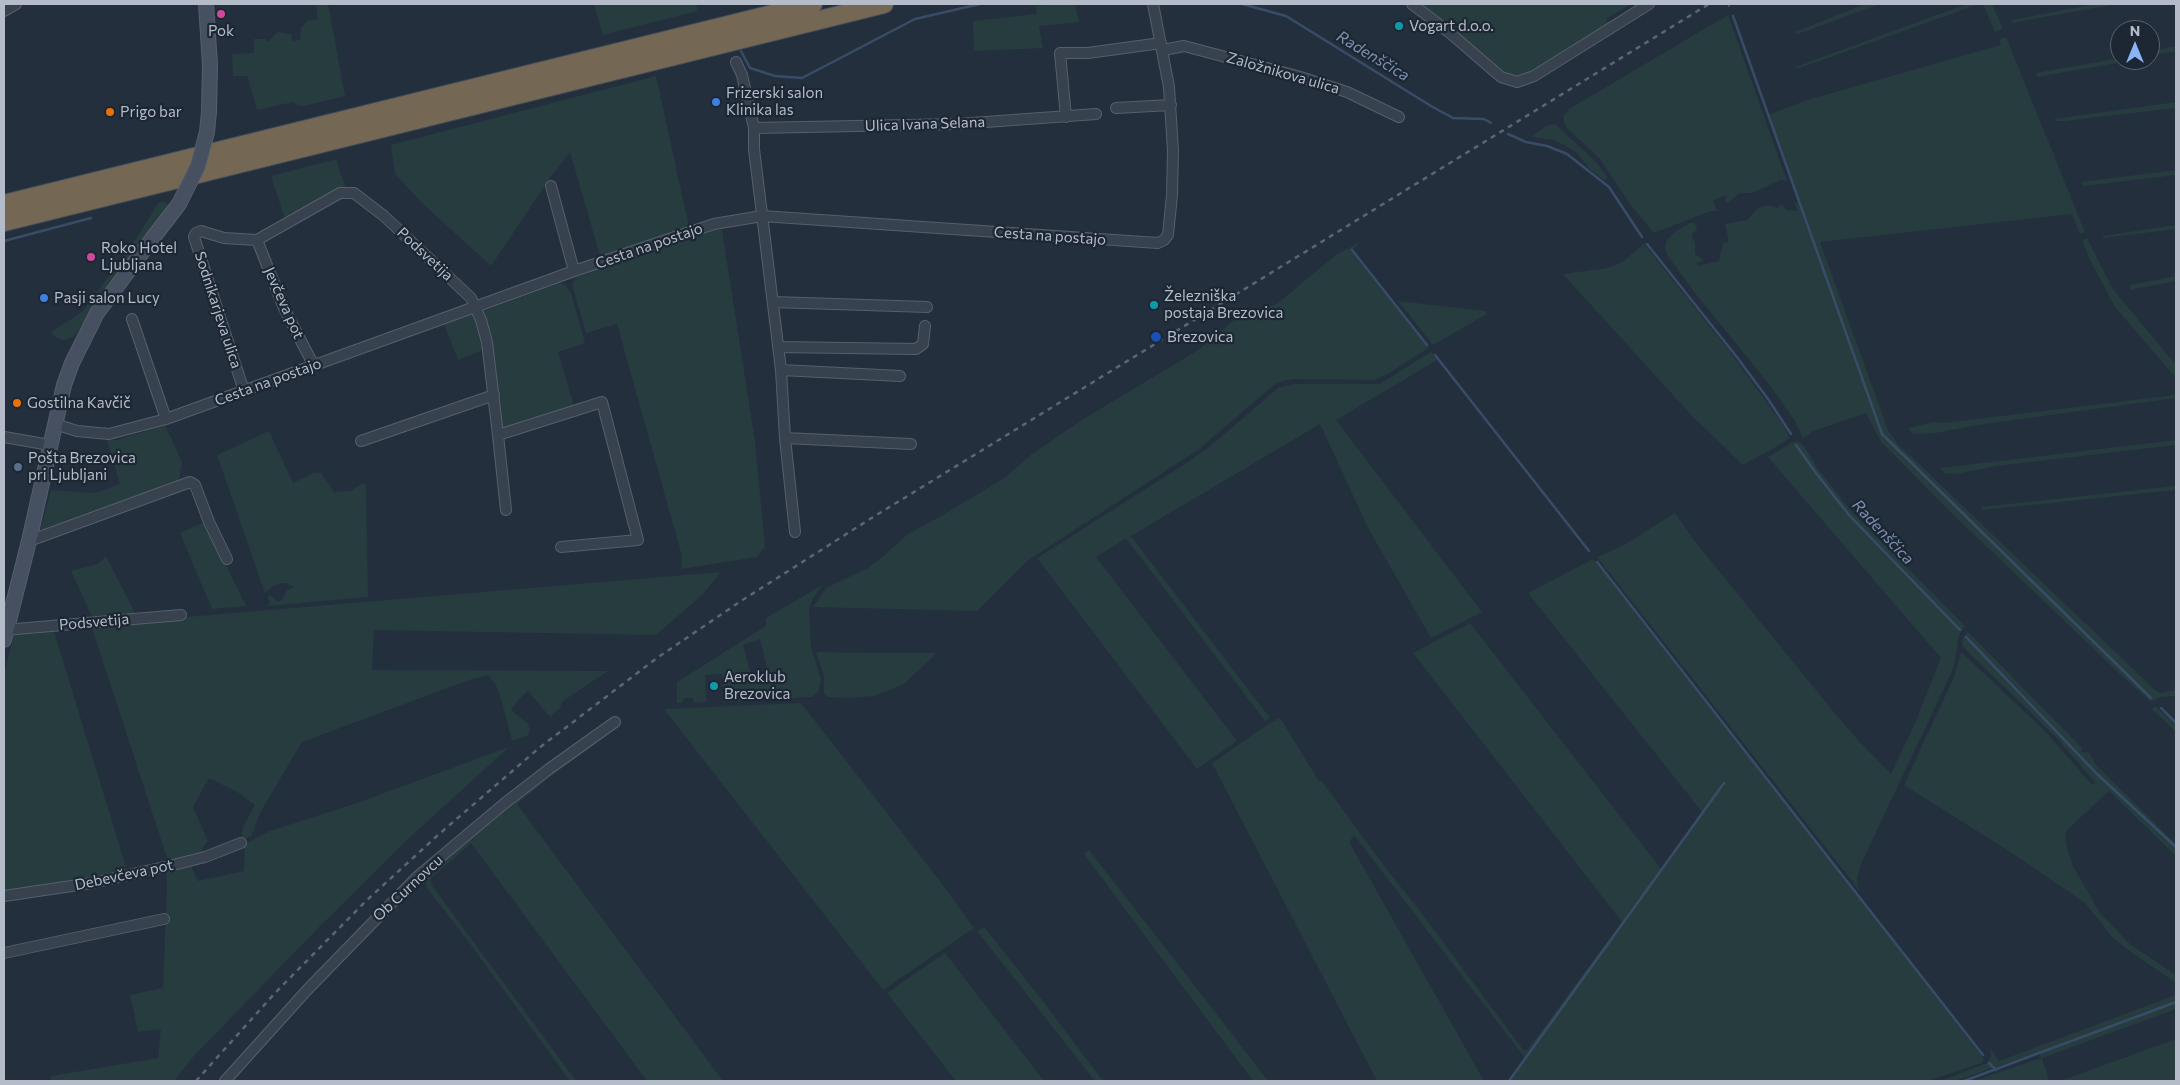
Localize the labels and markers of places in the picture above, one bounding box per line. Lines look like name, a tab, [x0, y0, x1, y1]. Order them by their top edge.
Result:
marker: Pok	[215, 8, 227, 20]
place label: Vogart d.o.o.	[1409, 17, 1494, 35]
marker: Vogart d.o.o.	[1393, 20, 1405, 32]
place label: Pok	[208, 22, 234, 40]
place label: Frizerski salon Klinika las	[726, 84, 823, 119]
marker: Frizerski salon Klinika las	[710, 96, 722, 108]
place label: Prigo bar	[120, 103, 182, 121]
marker: Prigo bar	[104, 106, 116, 118]
place label: Roko Hotel Ljubljana	[101, 239, 177, 274]
marker: Roko Hotel Ljubljana	[85, 251, 97, 263]
place label: Železniška postaja Brezovica	[1164, 287, 1283, 322]
place label: Pasji salon Lucy	[54, 289, 160, 307]
marker: Pasji salon Lucy	[38, 292, 50, 304]
marker: Železniška postaja Brezovica	[1148, 299, 1160, 311]
place label: Brezovica	[1167, 328, 1233, 346]
marker: Brezovica	[1149, 330, 1163, 344]
place label: Gostilna Kavčič	[27, 394, 131, 412]
marker: Gostilna Kavčič	[11, 397, 23, 409]
place label: Pošta Brezovica pri Ljubljani	[28, 449, 136, 484]
marker: Pošta Brezovica pri Ljubljani	[12, 461, 24, 473]
place label: Aeroklub Brezovica	[724, 668, 790, 703]
marker: Aeroklub Brezovica	[708, 680, 720, 692]

